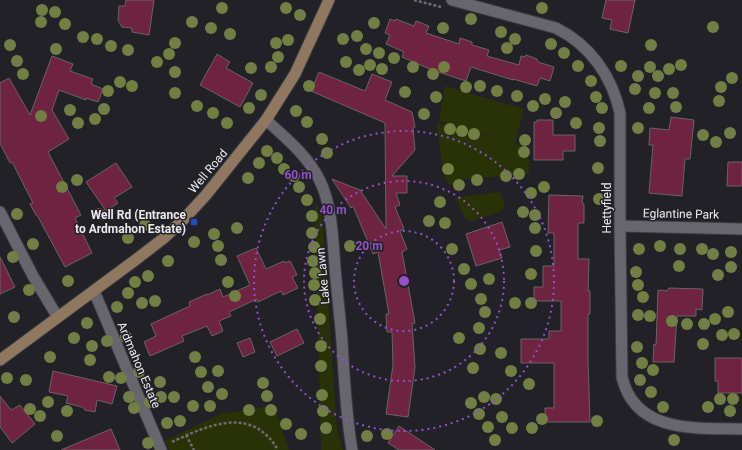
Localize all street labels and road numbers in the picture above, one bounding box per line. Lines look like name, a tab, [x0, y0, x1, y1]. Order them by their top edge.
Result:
street label: Well Road	[186, 146, 230, 196]
street label: Hettyfield	[600, 182, 614, 234]
street label: Eglantine Park	[643, 206, 720, 222]
street label: Lake Lawn	[314, 247, 332, 305]
street label: Ardmahon Estate	[115, 320, 163, 410]

